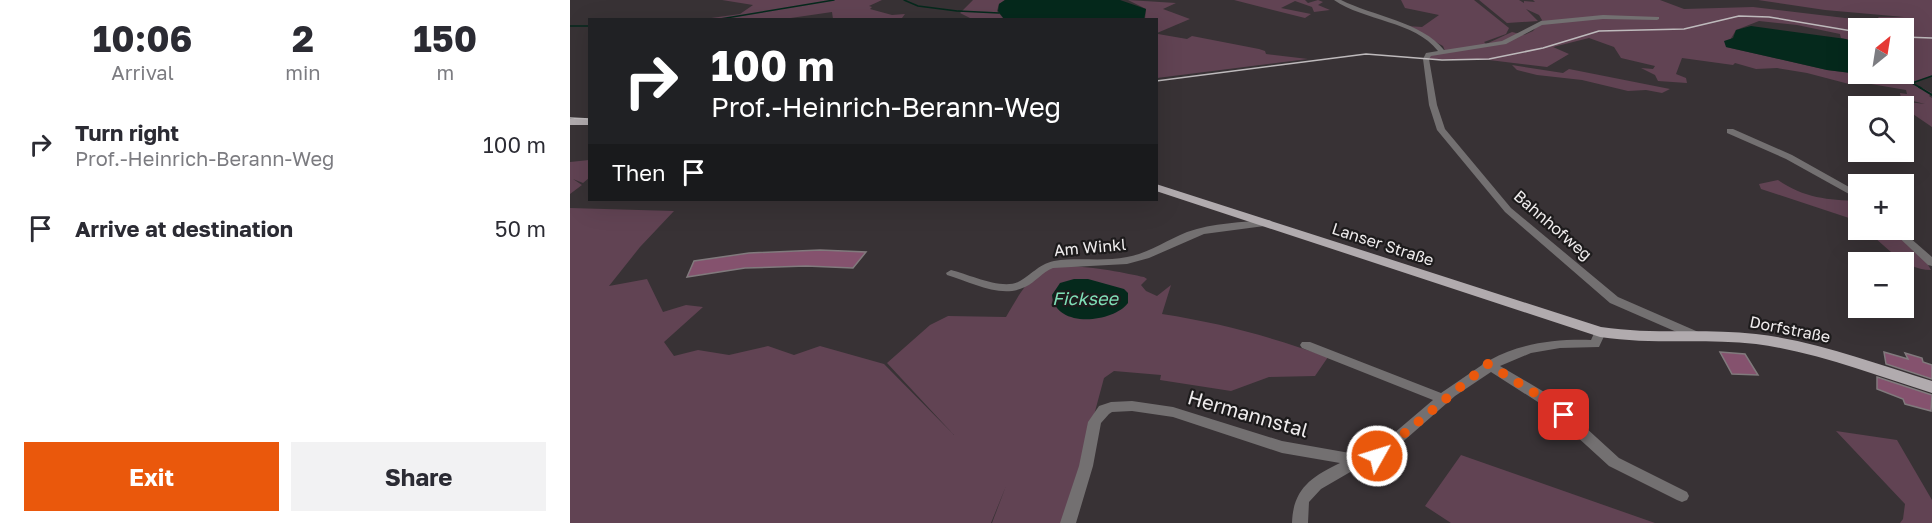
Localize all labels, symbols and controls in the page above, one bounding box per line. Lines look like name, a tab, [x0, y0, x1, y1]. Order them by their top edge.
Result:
text: 10:06	[93, 17, 192, 60]
text: 2	[292, 17, 314, 60]
text: 150	[413, 17, 477, 60]
north arrow	[1848, 18, 1914, 84]
map controls	[1848, 18, 1914, 318]
text: 100 m	[711, 40, 834, 90]
icon: right	[612, 42, 690, 120]
text: Arrival	[111, 60, 174, 84]
text: min	[285, 60, 321, 84]
text: m	[436, 60, 454, 84]
text: Prof.-Heinrich-Berann-Weg	[711, 91, 1061, 123]
button: search	[1848, 96, 1914, 162]
text: Turn right	[75, 119, 179, 146]
icon: right	[24, 128, 57, 161]
text: 100 m	[483, 131, 546, 158]
text: Prof.-Heinrich-Berann-Weg	[75, 146, 334, 170]
icon: arrive	[677, 156, 710, 189]
text: Then	[612, 159, 665, 186]
button: +	[1848, 174, 1914, 240]
street label: Bahnhofweg	[1510, 186, 1596, 264]
icon: arrive	[24, 212, 57, 245]
text: Arrive at destination	[75, 215, 293, 242]
text: 50 m	[495, 215, 546, 242]
street label: Lanser Straße	[1329, 218, 1437, 270]
street label: Am Winkl	[1053, 234, 1127, 260]
button: −	[1848, 252, 1914, 318]
water label: Ficksee	[1052, 287, 1120, 309]
street label: Dorfstraße	[1748, 311, 1832, 347]
street label: Hermannstal	[1185, 384, 1311, 442]
pin	[1538, 389, 1589, 440]
icon: arrive	[1547, 398, 1580, 431]
position arrow	[1345, 424, 1409, 488]
button: Exit	[24, 442, 279, 511]
button: Share	[291, 442, 546, 511]

